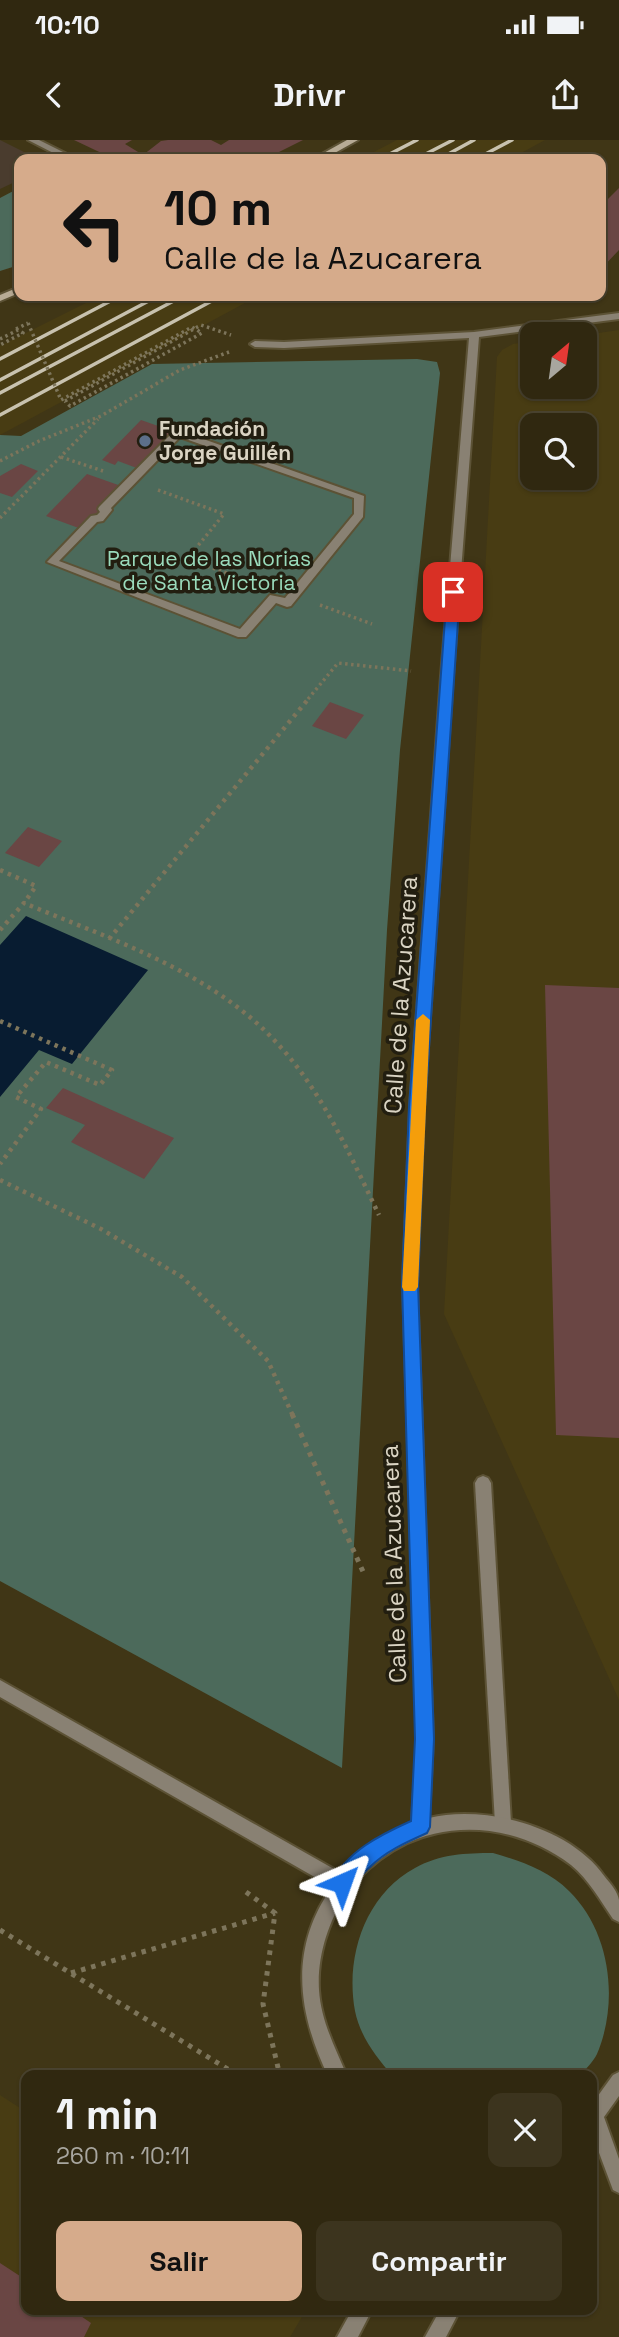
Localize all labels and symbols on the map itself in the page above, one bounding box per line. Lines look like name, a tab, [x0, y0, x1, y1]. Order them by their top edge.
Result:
north arrow	[520, 322, 597, 399]
place label: Fundación Jorge Guillén	[159, 415, 291, 466]
marker: Fundación Jorge Guillén	[137, 433, 153, 449]
park label: Parque de las Norias de Santa Victoria	[107, 545, 311, 596]
pin	[423, 562, 483, 622]
street label: Calle de la Azucarera	[377, 875, 424, 1115]
street label: Calle de la Azucarera	[374, 1444, 413, 1684]
position arrow	[305, 1846, 379, 1920]

